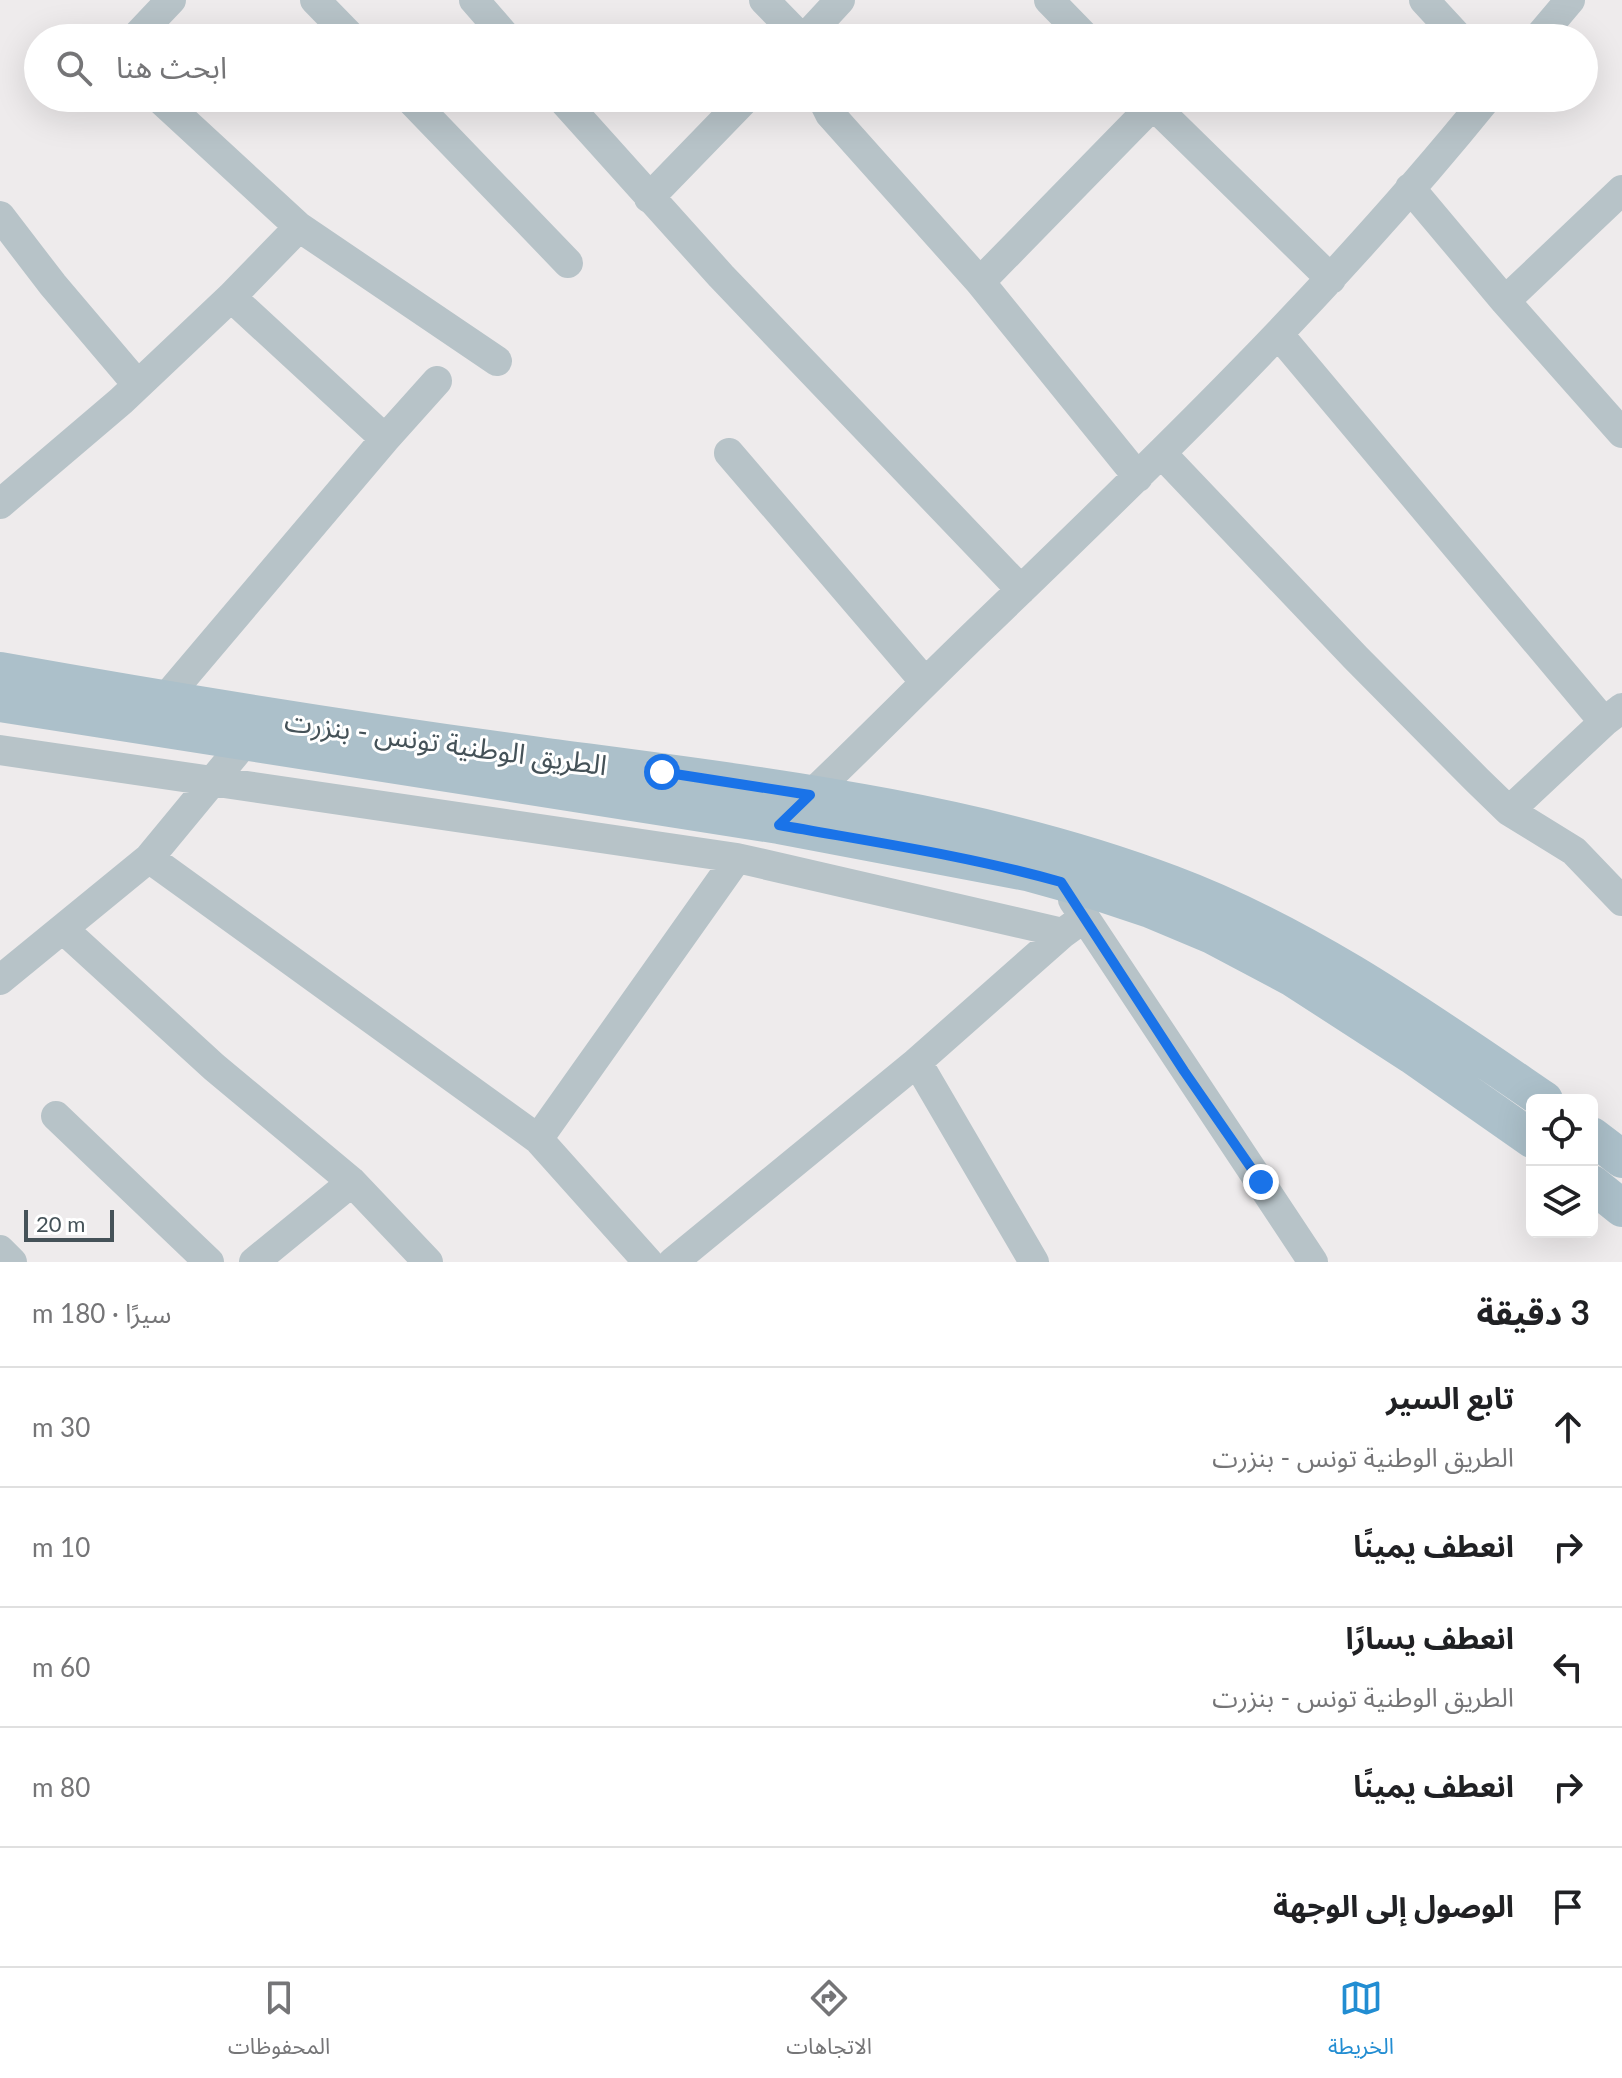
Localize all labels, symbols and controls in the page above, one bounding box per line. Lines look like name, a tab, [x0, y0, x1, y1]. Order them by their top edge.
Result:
search box	[24, 24, 1598, 112]
icon: search	[52, 46, 96, 90]
text: ابحث هنا	[116, 48, 227, 84]
street label: الطريق الوطنية تونس - بنزرت	[282, 703, 609, 783]
route start	[644, 754, 680, 790]
map controls	[1526, 1094, 1598, 1238]
button: locate	[1526, 1094, 1598, 1166]
route end	[1243, 1164, 1279, 1200]
button: layers	[1526, 1166, 1598, 1238]
scale bar	[24, 1206, 114, 1242]
text: 20 m	[36, 1210, 85, 1237]
text: 3 دقيقة	[1476, 1291, 1590, 1332]
text: سيرًا · 180 m	[32, 1297, 171, 1329]
text: تابع السير	[1386, 1379, 1514, 1415]
icon: ahead	[1546, 1405, 1590, 1449]
text: 30 m	[32, 1411, 90, 1443]
text: الطريق الوطنية تونس - بنزرت	[1212, 1441, 1514, 1473]
icon: right	[1546, 1525, 1590, 1569]
text: انعطف يمينًا	[1353, 1527, 1514, 1563]
text: 10 m	[32, 1531, 90, 1563]
text: انعطف يسارًا	[1346, 1619, 1514, 1655]
icon: left	[1546, 1645, 1590, 1689]
text: 60 m	[32, 1651, 90, 1683]
text: الطريق الوطنية تونس - بنزرت	[1212, 1681, 1514, 1713]
icon: right	[1546, 1765, 1590, 1809]
text: انعطف يمينًا	[1353, 1767, 1514, 1803]
text: 80 m	[32, 1771, 90, 1803]
icon: arrive	[1546, 1885, 1590, 1929]
text: الوصول إلى الوجهة	[1273, 1887, 1514, 1923]
tab: المحفوظات	[228, 1976, 330, 2070]
tab: الاتجاهات	[786, 1976, 872, 2070]
tab: الخريطة	[1328, 1976, 1394, 2070]

